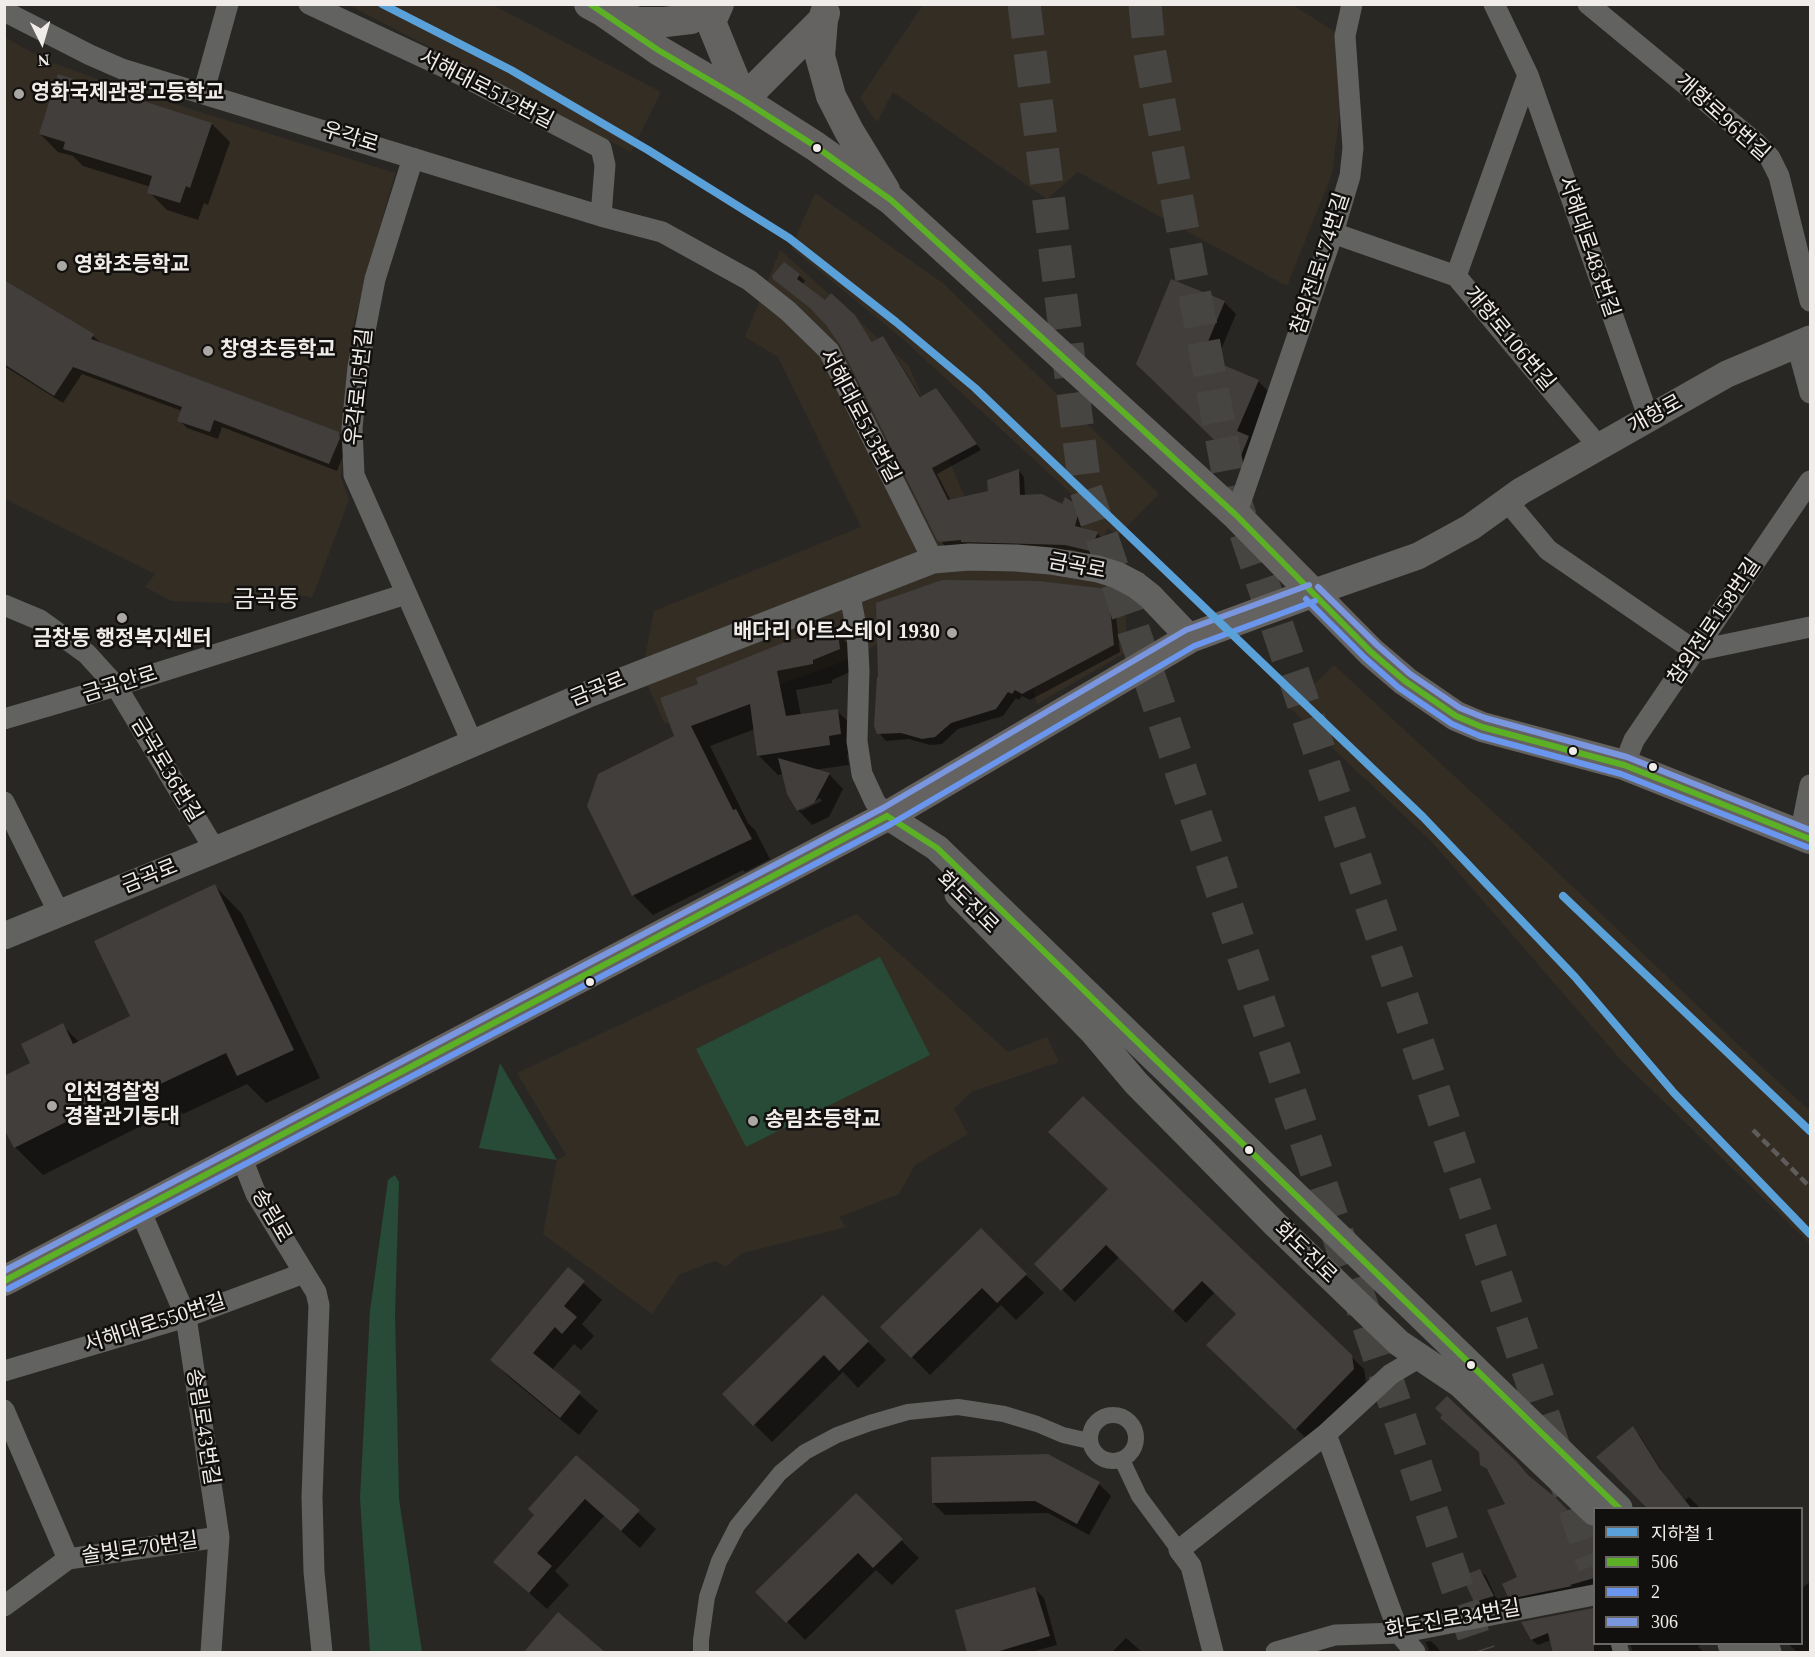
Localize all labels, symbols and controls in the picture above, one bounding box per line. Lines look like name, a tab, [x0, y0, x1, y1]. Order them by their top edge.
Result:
north arrow	[12, 12, 72, 72]
street label: 서해대로512번길	[415, 45, 557, 135]
text: N	[37, 51, 50, 69]
street label: 개항로96번길	[1670, 69, 1774, 167]
place label: 영화국제관광고등학교	[31, 81, 224, 107]
marker: 영화국제관광고등학교	[12, 87, 26, 101]
street label: 우각로	[319, 117, 381, 159]
unlabelled marker	[811, 142, 823, 154]
street label: 서해대로483번길	[1552, 173, 1624, 321]
street label: 참외전로174번길	[1286, 190, 1356, 338]
place label: 영화초등학교	[74, 253, 190, 279]
marker: 영화초등학교	[55, 259, 69, 273]
street label: 개항로106번길	[1458, 282, 1560, 396]
street label: 우각로15번길	[341, 327, 379, 447]
place label: 창영초등학교	[220, 338, 336, 364]
marker: 창영초등학교	[201, 344, 215, 358]
street label: 서해대로513번길	[813, 345, 905, 487]
street label: 개항로	[1625, 390, 1687, 440]
street label: 금곡로	[1046, 549, 1108, 585]
street label: 참외전로158번길	[1663, 554, 1767, 690]
district label: 금곡동	[233, 587, 299, 615]
marker: 금창동 행정복지센터	[115, 611, 129, 625]
place label: 배다리 아트스테이 1930	[733, 620, 940, 646]
marker: 배다리 아트스테이 1930	[945, 626, 959, 640]
place label: 금창동 행정복지센터	[32, 627, 212, 653]
street label: 금곡안로	[79, 662, 161, 708]
street label: 금곡로	[566, 667, 630, 713]
street label: 금곡로36번길	[125, 713, 207, 827]
unlabelled marker	[1567, 745, 1579, 757]
unlabelled marker	[1647, 761, 1659, 773]
street label: 금곡로	[118, 854, 182, 900]
street label: 화도진로	[931, 867, 1003, 939]
unlabelled marker	[584, 976, 596, 988]
place label: 인천경찰청 경찰관기동대	[64, 1081, 180, 1131]
marker: 인천경찰청 경찰관기동대	[45, 1099, 59, 1113]
place label: 송림초등학교	[765, 1108, 881, 1134]
marker: 송림초등학교	[746, 1114, 760, 1128]
unlabelled marker	[1243, 1144, 1255, 1156]
street label: 송림로	[246, 1185, 296, 1247]
street label: 화도진로	[1268, 1217, 1342, 1289]
street label: 서해대로550번길	[81, 1289, 229, 1359]
unlabelled marker	[1465, 1359, 1477, 1371]
street label: 송림로43번길	[180, 1367, 224, 1487]
legend	[1593, 1507, 1803, 1645]
text: 지하철 1	[1651, 1524, 1714, 1544]
street label: 솔빛로70번길	[80, 1528, 200, 1570]
text: 506	[1651, 1552, 1678, 1572]
text: 2	[1651, 1582, 1660, 1602]
street label: 화도진로34번길	[1383, 1596, 1523, 1644]
text: 306	[1651, 1612, 1678, 1632]

